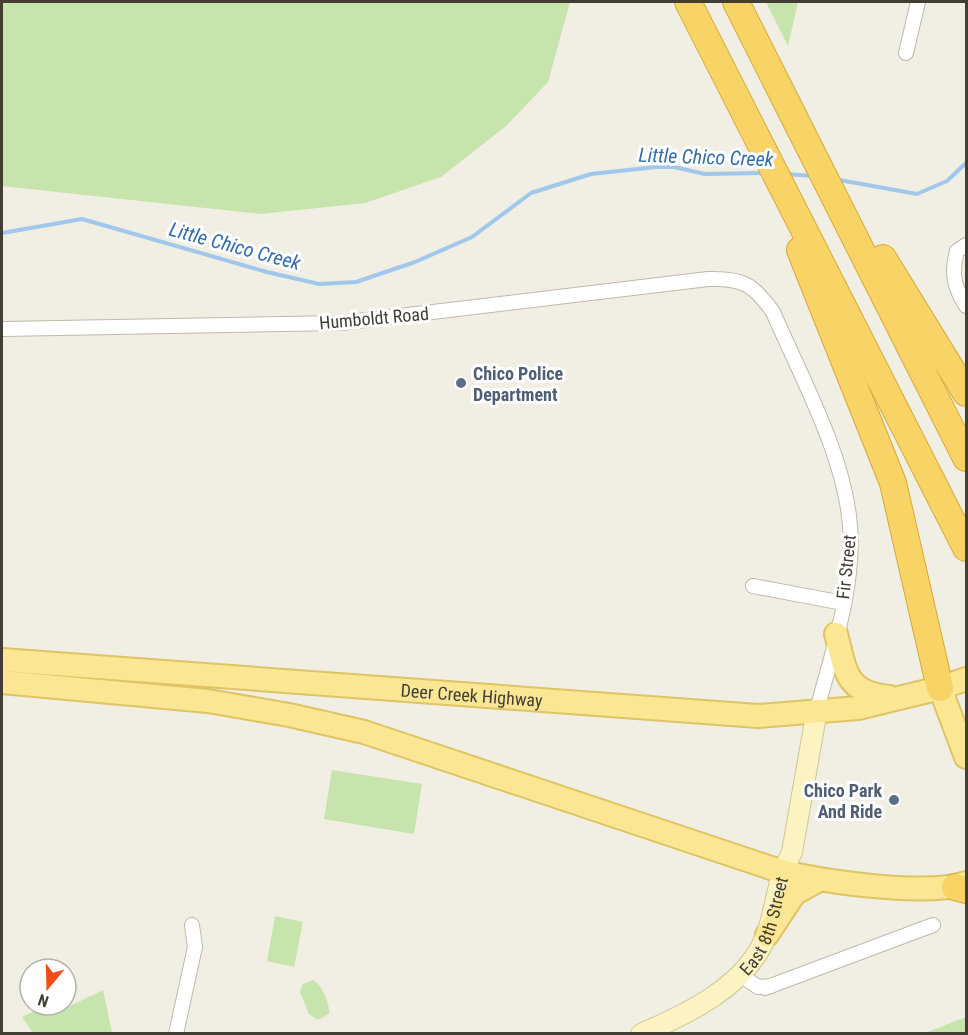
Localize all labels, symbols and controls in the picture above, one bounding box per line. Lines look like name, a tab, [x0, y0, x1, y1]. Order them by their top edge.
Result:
water label: Little Chico Creek	[638, 143, 775, 171]
water label: Little Chico Creek	[167, 217, 305, 275]
street label: Humboldt Road	[318, 303, 430, 333]
place label: Chico Police Department	[473, 363, 563, 405]
marker: Chico Police Department	[454, 376, 468, 390]
street label: Fir Street	[832, 534, 860, 600]
street label: Deer Creek Highway	[400, 679, 544, 711]
place label: Chico Park And Ride	[804, 780, 882, 822]
marker: Chico Park And Ride	[887, 793, 901, 807]
street label: East 8th Street	[735, 874, 792, 979]
north arrow	[18, 957, 78, 1017]
text: N	[36, 990, 51, 1011]

